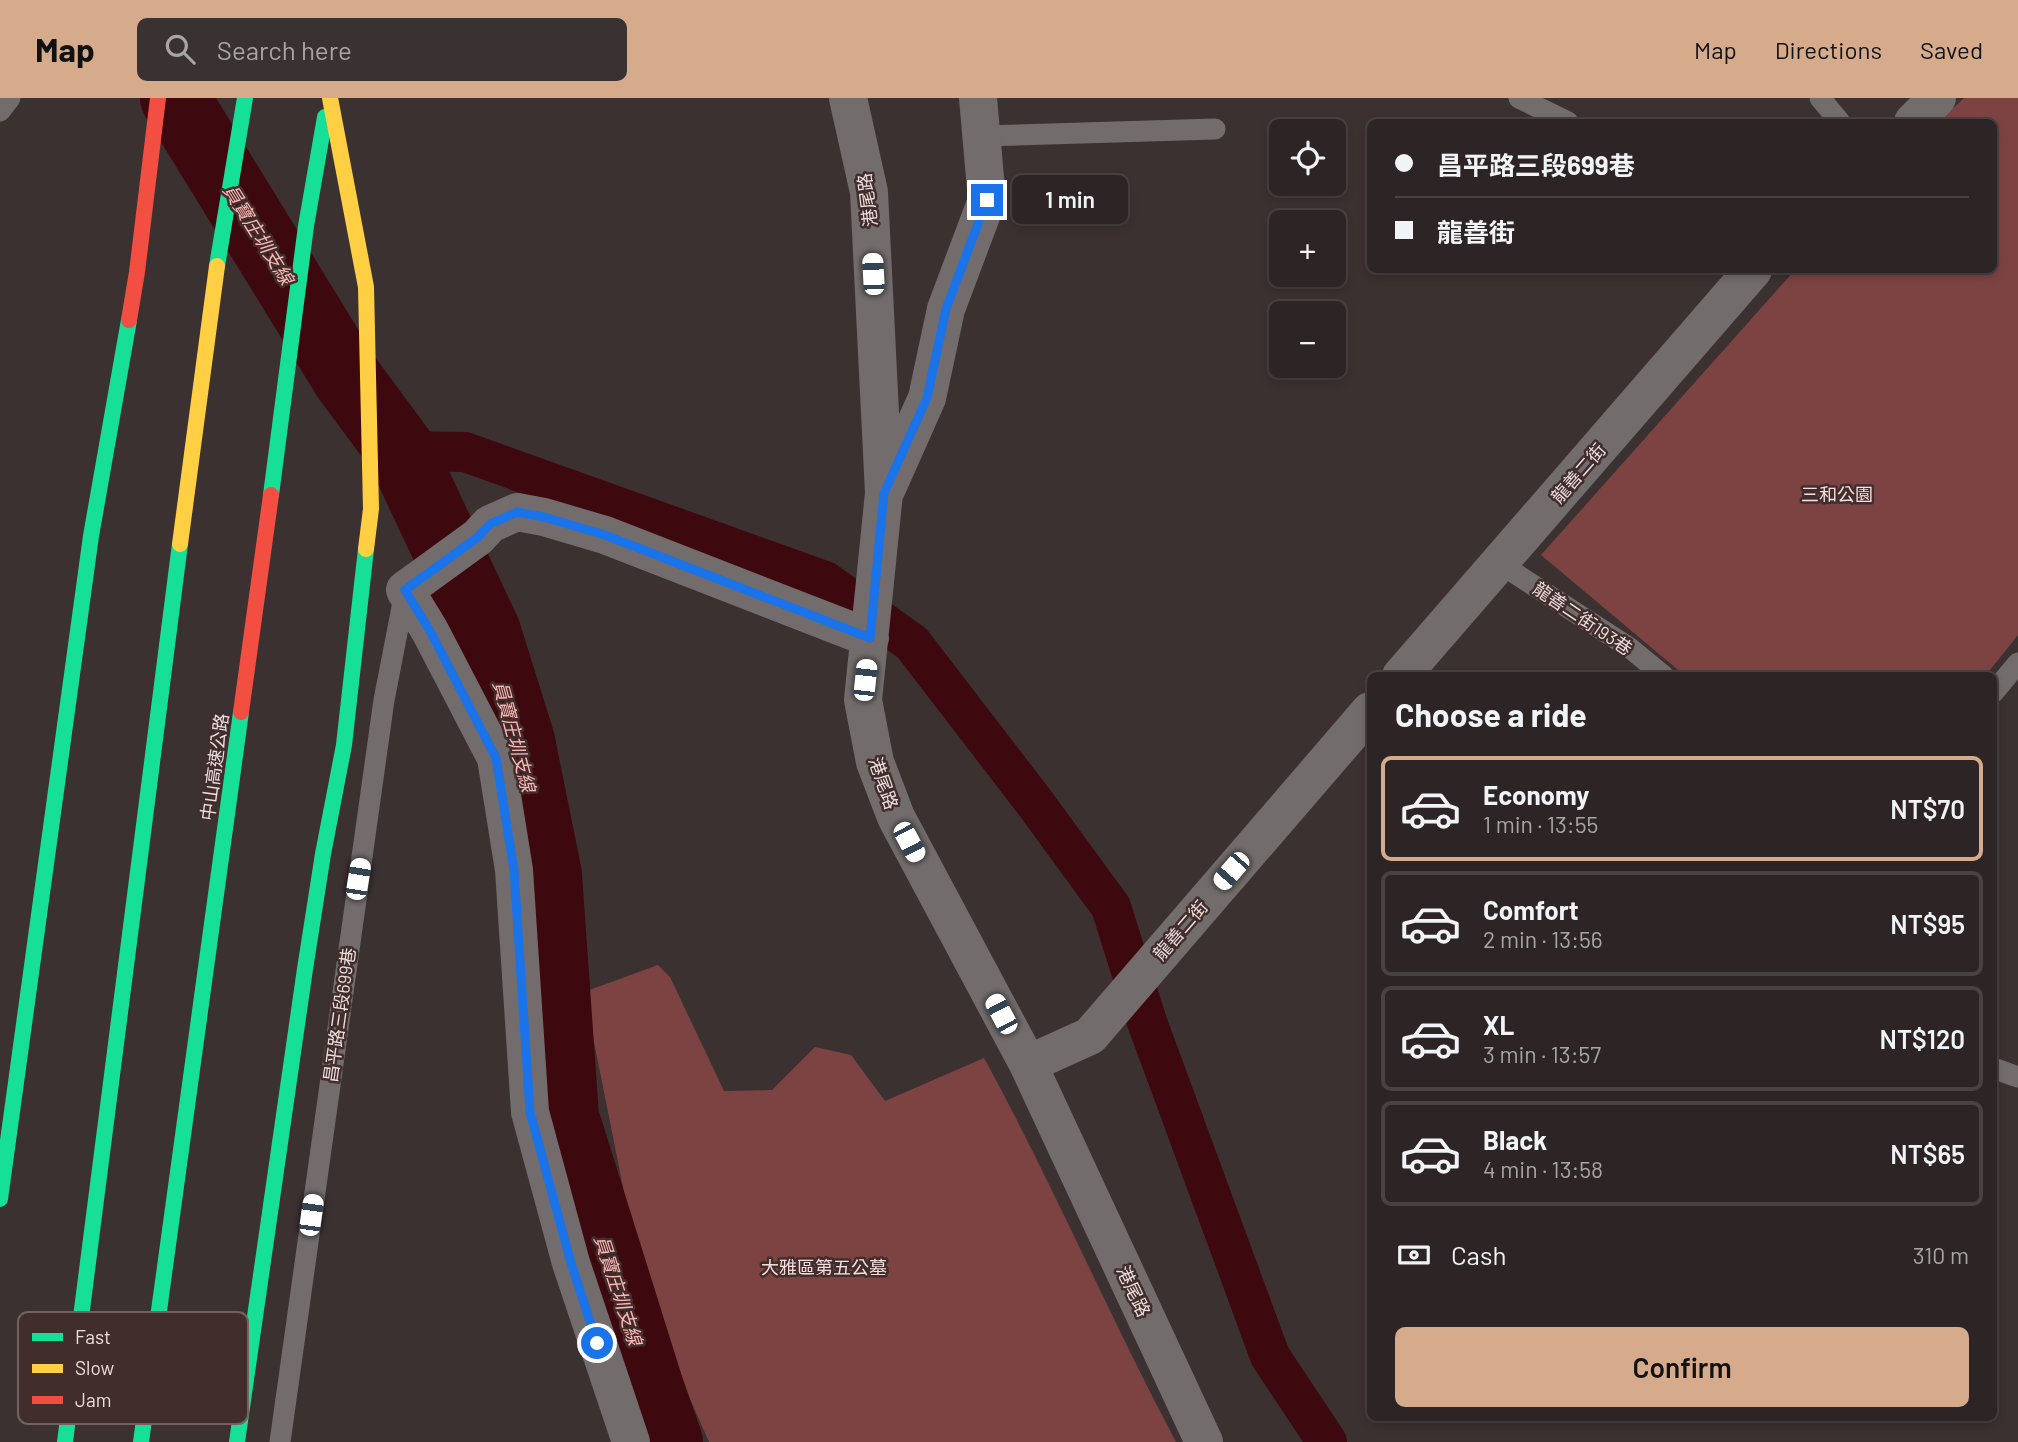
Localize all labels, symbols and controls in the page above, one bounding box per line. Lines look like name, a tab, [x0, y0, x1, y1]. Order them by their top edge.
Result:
search box	[137, 18, 627, 81]
text: Map	[35, 29, 95, 69]
icon: search	[161, 30, 199, 68]
text: Search here	[217, 34, 352, 65]
text: Map	[1694, 35, 1737, 64]
text: Directions	[1775, 35, 1882, 64]
text: Saved	[1920, 35, 1983, 64]
map controls	[1269, 119, 1346, 378]
button: locate	[1269, 119, 1346, 196]
text: 昌平路三段699巷	[1437, 149, 1635, 180]
street label: 港尾路	[853, 172, 881, 228]
callout: 1 min	[1012, 176, 1127, 224]
water label: 員寶庄圳支線	[219, 180, 300, 290]
route end	[971, 184, 1003, 216]
text: 1 min	[1045, 185, 1095, 213]
button: +	[1269, 210, 1346, 287]
text: 龍善街	[1437, 216, 1515, 247]
car	[862, 252, 885, 296]
button: −	[1269, 301, 1346, 378]
street label: 龍善二街	[1546, 439, 1610, 507]
park label: 三和公園	[1801, 483, 1873, 505]
street label: 龍善二街193巷	[1529, 577, 1637, 659]
car	[853, 658, 878, 702]
water label: 員寶庄圳支線	[489, 678, 541, 796]
text: Choose a ride	[1395, 695, 1587, 733]
street label: 中山高速公路	[196, 712, 232, 822]
street label: 港尾路	[865, 754, 903, 812]
icon: car	[1399, 777, 1462, 840]
text: Economy	[1483, 779, 1589, 810]
text: NT$70	[1890, 793, 1965, 824]
text: 1 min · 13:55	[1483, 810, 1598, 838]
car	[890, 819, 929, 865]
car	[1210, 848, 1253, 894]
car	[345, 857, 372, 901]
icon: car	[1399, 892, 1462, 955]
text: Comfort	[1483, 894, 1579, 925]
street label: 龍善二街	[1148, 896, 1212, 964]
text: NT$95	[1890, 908, 1965, 939]
text: 2 min · 13:56	[1483, 925, 1603, 953]
street label: 昌平路三段699巷	[319, 946, 359, 1084]
car	[982, 991, 1021, 1037]
icon: car	[1399, 1007, 1462, 1070]
text: XL	[1483, 1009, 1514, 1040]
text: NT$120	[1880, 1023, 1965, 1054]
text: 3 min · 13:57	[1483, 1040, 1601, 1068]
icon: car	[1399, 1122, 1462, 1185]
text: Black	[1483, 1124, 1547, 1155]
text: NT$65	[1890, 1138, 1965, 1169]
text: 4 min · 13:58	[1483, 1155, 1603, 1183]
car	[298, 1193, 325, 1237]
water label: 員寶庄圳支線	[590, 1232, 648, 1350]
icon: cash	[1395, 1236, 1433, 1274]
text: Cash	[1451, 1239, 1506, 1270]
text: 310 m	[1913, 1241, 1969, 1269]
park label: 大雅區第五公墓	[761, 1256, 887, 1278]
street label: 港尾路	[1113, 1262, 1155, 1320]
legend	[18, 1312, 248, 1424]
text: Fast	[75, 1325, 111, 1348]
route start	[581, 1327, 613, 1359]
button: Confirm	[1395, 1327, 1969, 1407]
text: Slow	[75, 1356, 114, 1379]
text: Jam	[75, 1388, 111, 1411]

